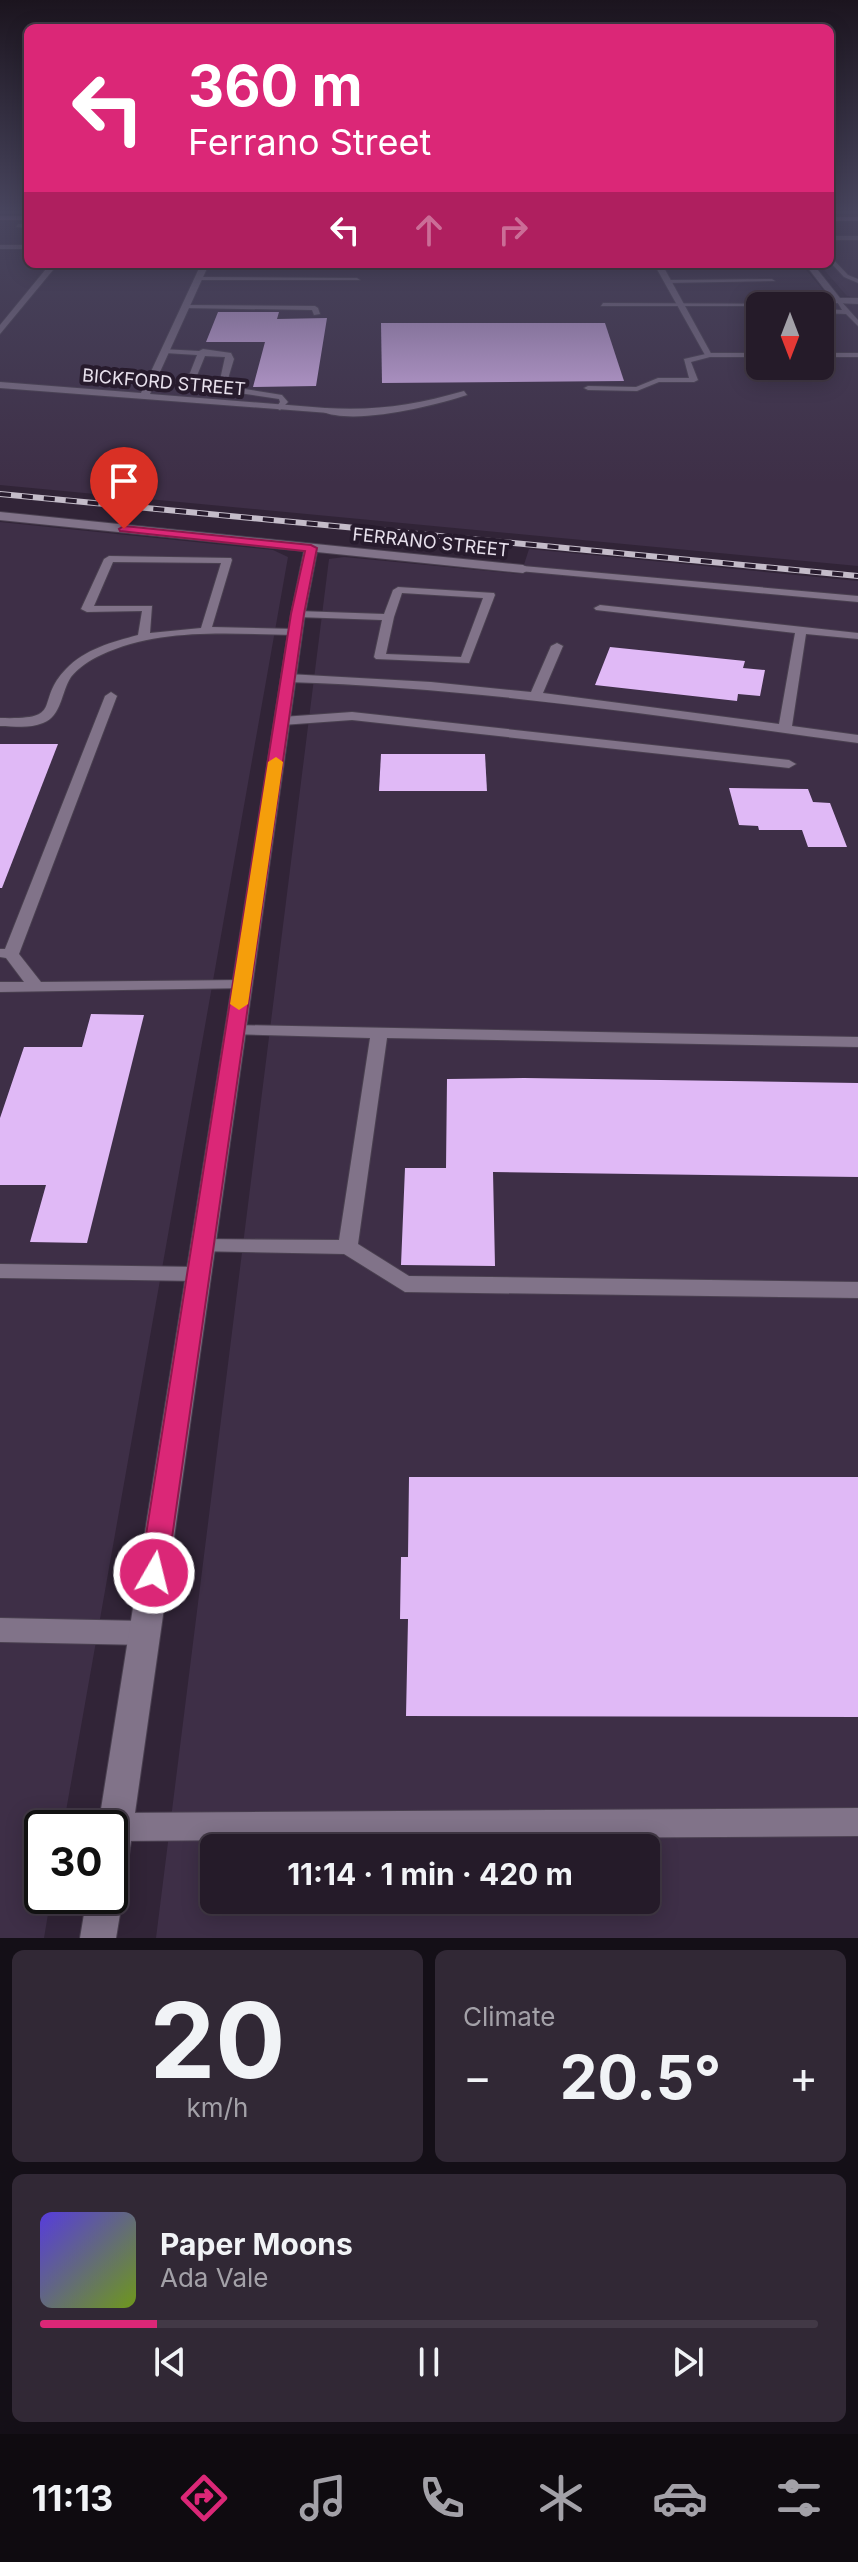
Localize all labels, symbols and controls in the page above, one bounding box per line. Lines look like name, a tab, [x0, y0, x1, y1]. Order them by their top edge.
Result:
text: 360 m	[188, 52, 363, 120]
icon: left	[56, 56, 160, 160]
text: Ferrano Street	[188, 120, 431, 164]
icon: left	[323, 208, 367, 252]
icon: ahead	[407, 208, 451, 252]
icon: right	[491, 208, 535, 252]
north arrow	[746, 292, 834, 380]
map controls	[746, 292, 834, 380]
street label: BICKFORD STREET	[81, 364, 247, 400]
pin	[90, 447, 158, 529]
icon: arrive	[102, 459, 146, 503]
street label: FERRANO STREET	[352, 523, 510, 561]
position arrow	[112, 1531, 196, 1615]
speed limit sign: 30	[24, 1810, 128, 1914]
text: 11:14 · 1 min · 420 m	[287, 1856, 573, 1892]
text: 20	[150, 1977, 285, 2103]
text: Climate	[463, 2001, 555, 2032]
text: 20.5°	[560, 2041, 721, 2113]
text: −	[463, 2050, 492, 2104]
text: +	[789, 2050, 818, 2104]
text: km/h	[187, 2092, 248, 2123]
text: Paper Moons	[160, 2226, 353, 2262]
text: Ada Vale	[160, 2262, 268, 2293]
icon: previous	[148, 2340, 192, 2384]
icon: pause	[407, 2340, 451, 2384]
icon: next	[666, 2340, 710, 2384]
icon: directions	[176, 2470, 232, 2526]
icon: music	[295, 2470, 351, 2526]
icon: phone	[414, 2470, 470, 2526]
icon: climate	[533, 2470, 589, 2526]
icon: car	[652, 2470, 708, 2526]
icon: filters	[771, 2470, 827, 2526]
text: 11:13	[31, 2476, 113, 2520]

